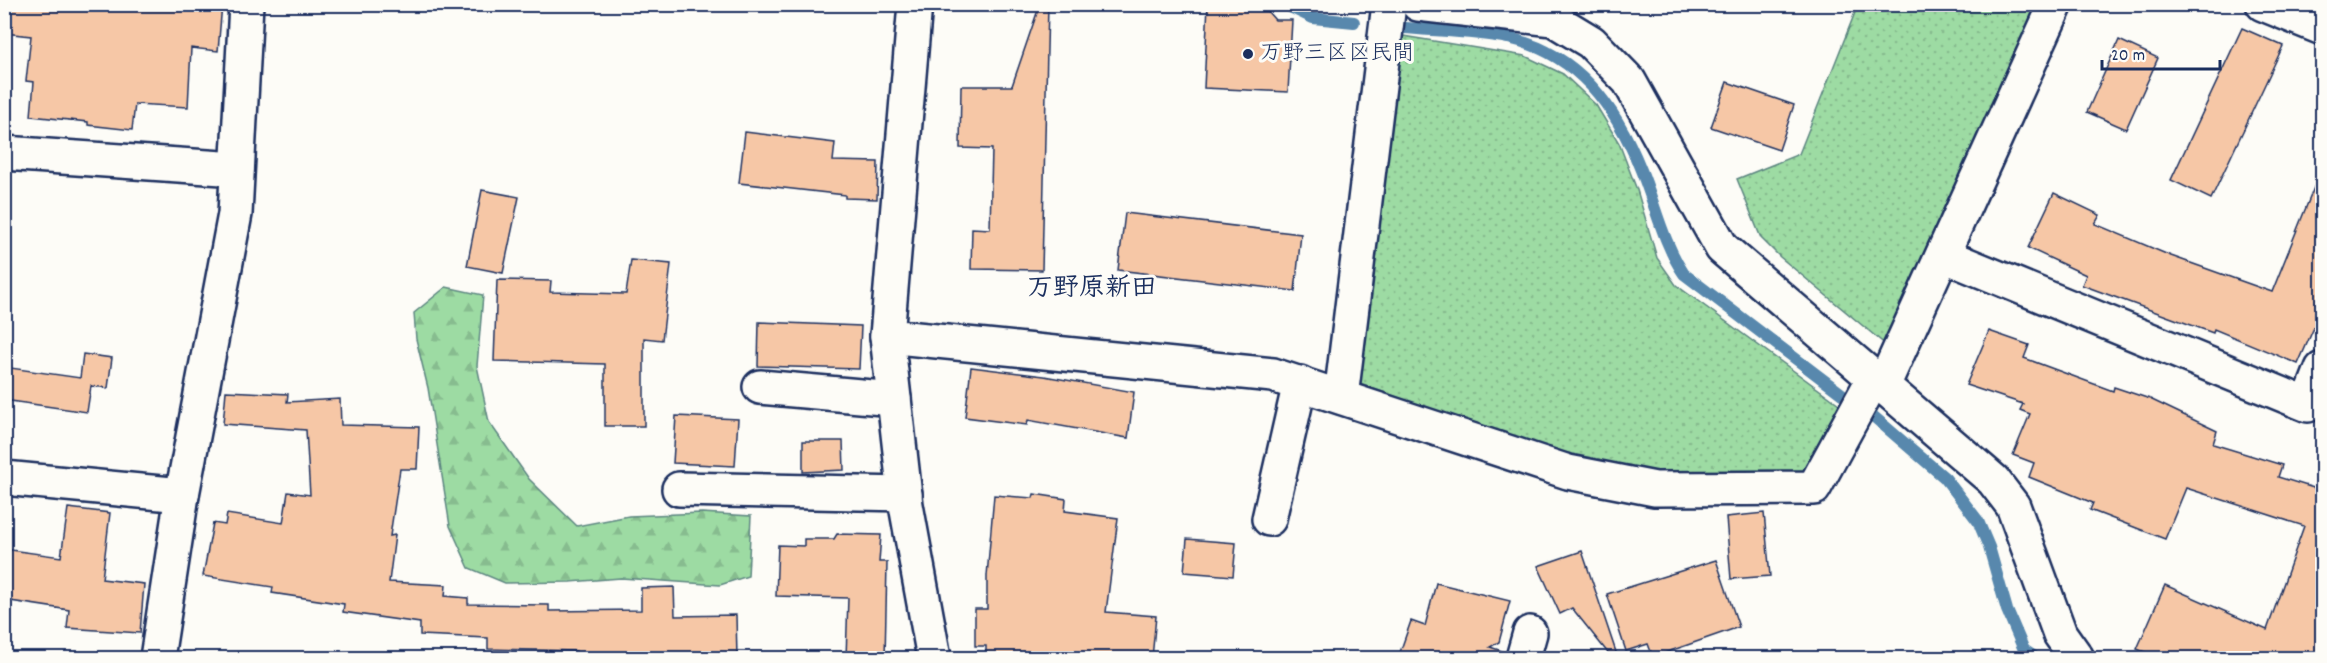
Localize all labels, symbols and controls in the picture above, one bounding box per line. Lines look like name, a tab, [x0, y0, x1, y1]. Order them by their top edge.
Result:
scale bar	[2102, 33, 2220, 71]
place label: 万野三区区民間	[1260, 39, 1414, 70]
text: 20 m	[2111, 44, 2145, 69]
marker: 万野三区区民間	[1241, 47, 1255, 61]
district label: 万野原新田	[1027, 271, 1157, 308]

